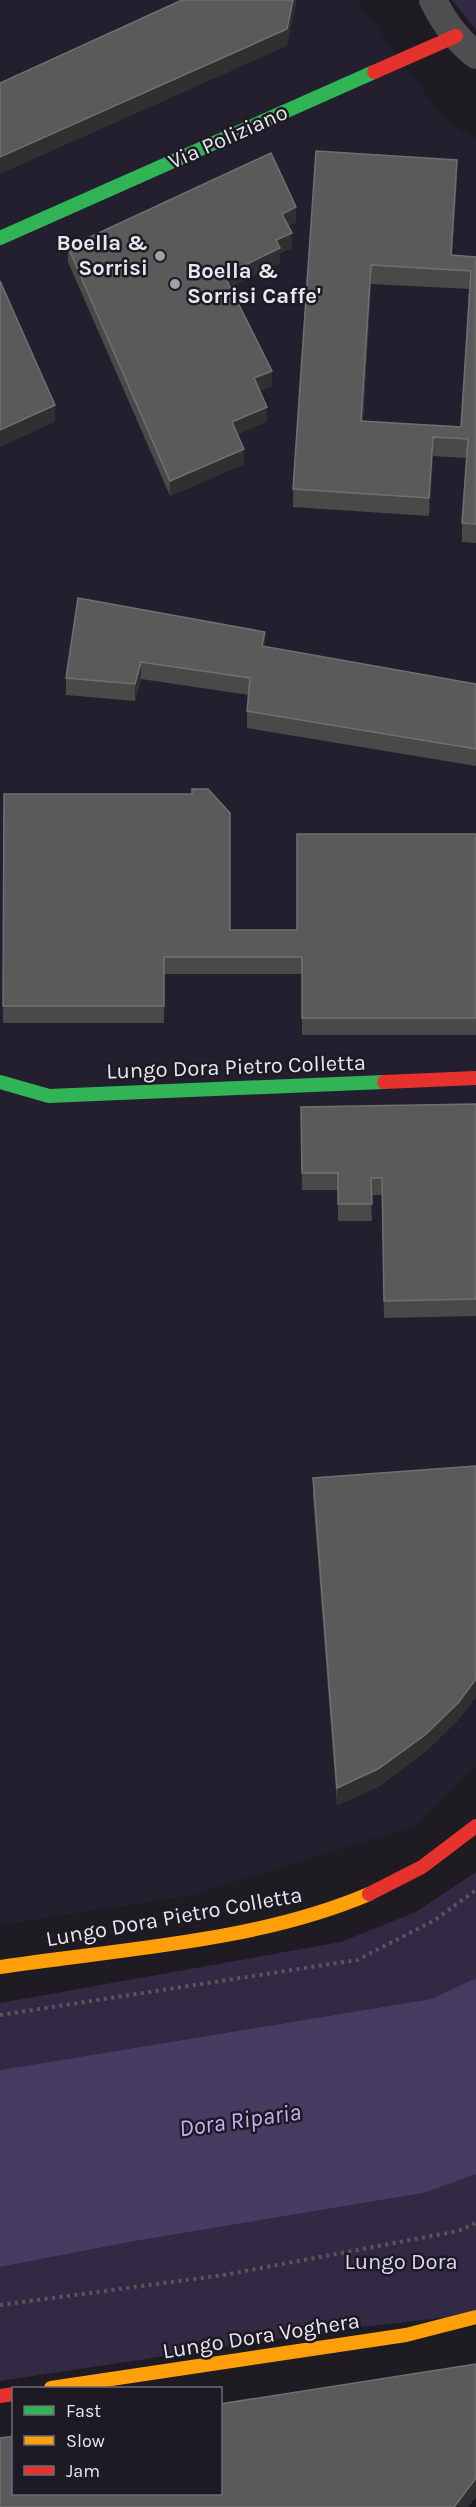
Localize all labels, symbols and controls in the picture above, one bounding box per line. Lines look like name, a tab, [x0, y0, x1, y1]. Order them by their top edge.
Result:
street label: Via Poliziano	[164, 99, 292, 175]
place label: Boella & Sorrisi	[57, 230, 148, 281]
marker: Boella & Sorrisi	[153, 249, 167, 263]
place label: Boella & Sorrisi Caffe'	[187, 258, 321, 309]
marker: Boella & Sorrisi Caffe'	[168, 277, 182, 291]
street label: Lungo Dora Pietro Colletta	[106, 1049, 366, 1085]
street label: Lungo Dora Pietro Colletta	[44, 1882, 304, 1952]
water label: Dora Riparia	[177, 2098, 303, 2142]
park label: Lungo Dora	[344, 2249, 458, 2275]
street label: Lungo Dora Voghera	[161, 2308, 361, 2364]
legend	[12, 2387, 222, 2495]
text: Fast	[66, 2400, 101, 2422]
text: Slow	[66, 2430, 105, 2452]
text: Jam	[66, 2460, 100, 2482]

